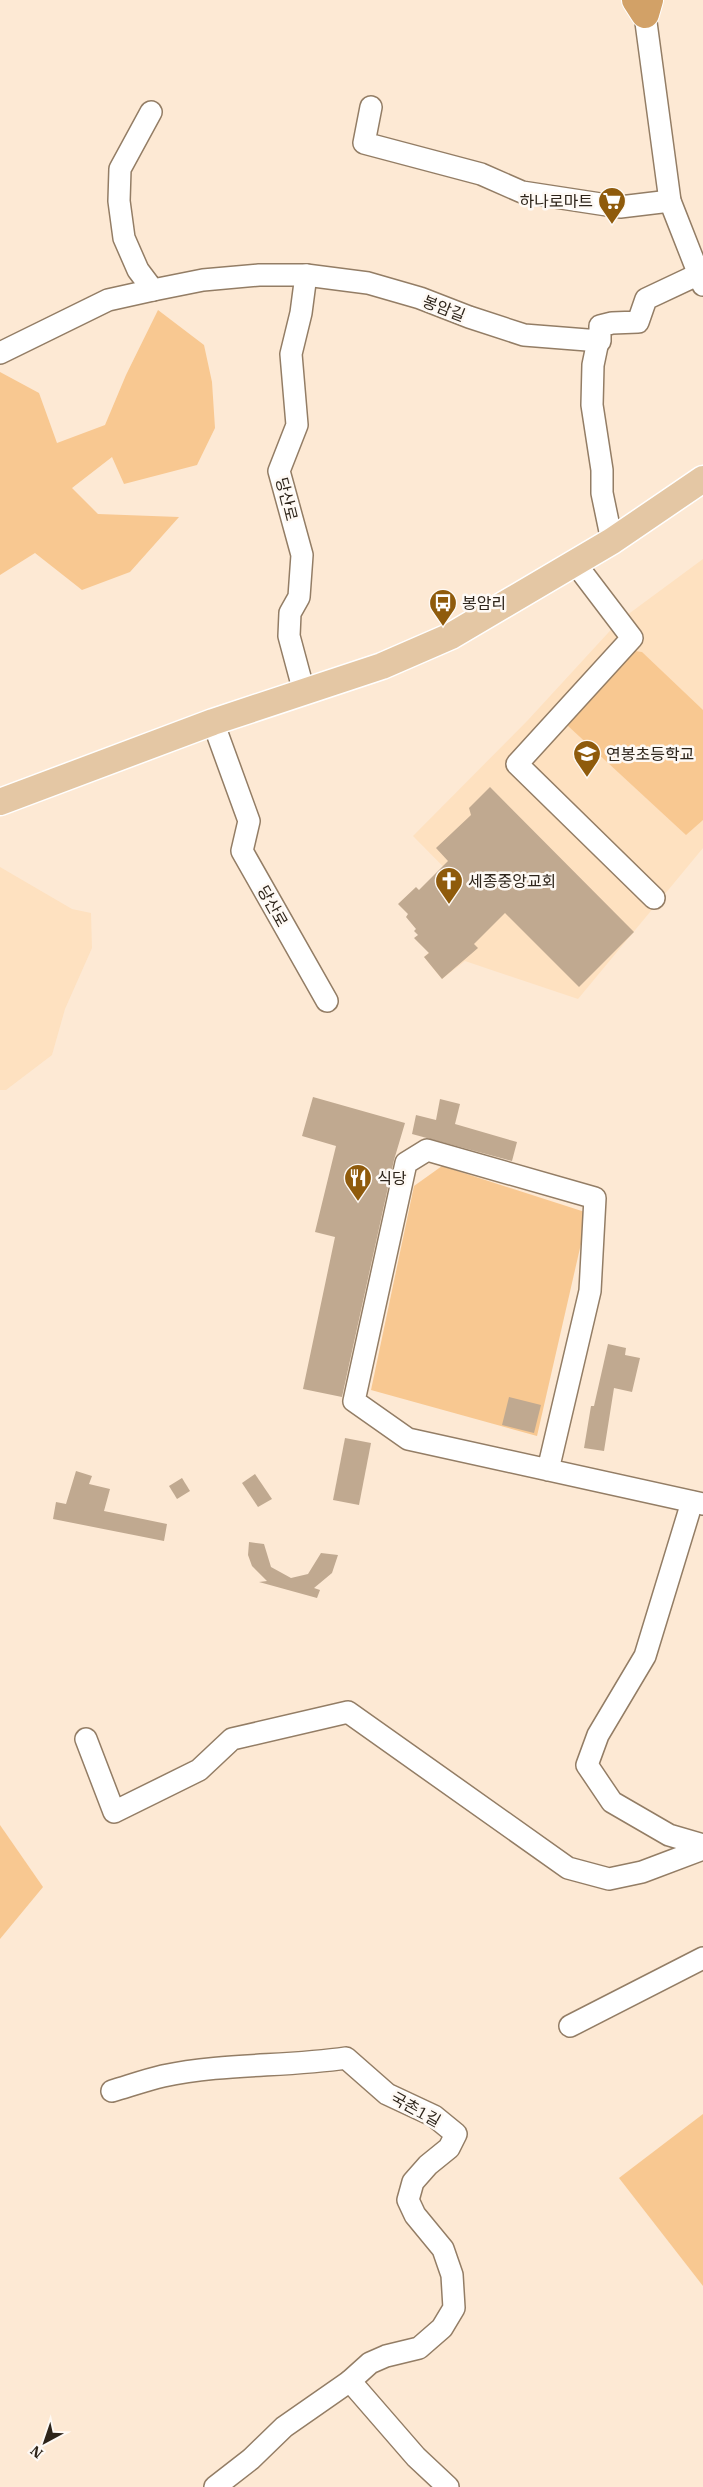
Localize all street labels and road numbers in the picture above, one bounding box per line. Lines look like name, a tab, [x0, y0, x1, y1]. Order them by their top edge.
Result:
street label: 봉암길	[420, 291, 468, 325]
street label: 당산로	[272, 475, 302, 523]
street label: 당산로	[254, 882, 293, 930]
street label: 국촌1길	[388, 2087, 444, 2131]

